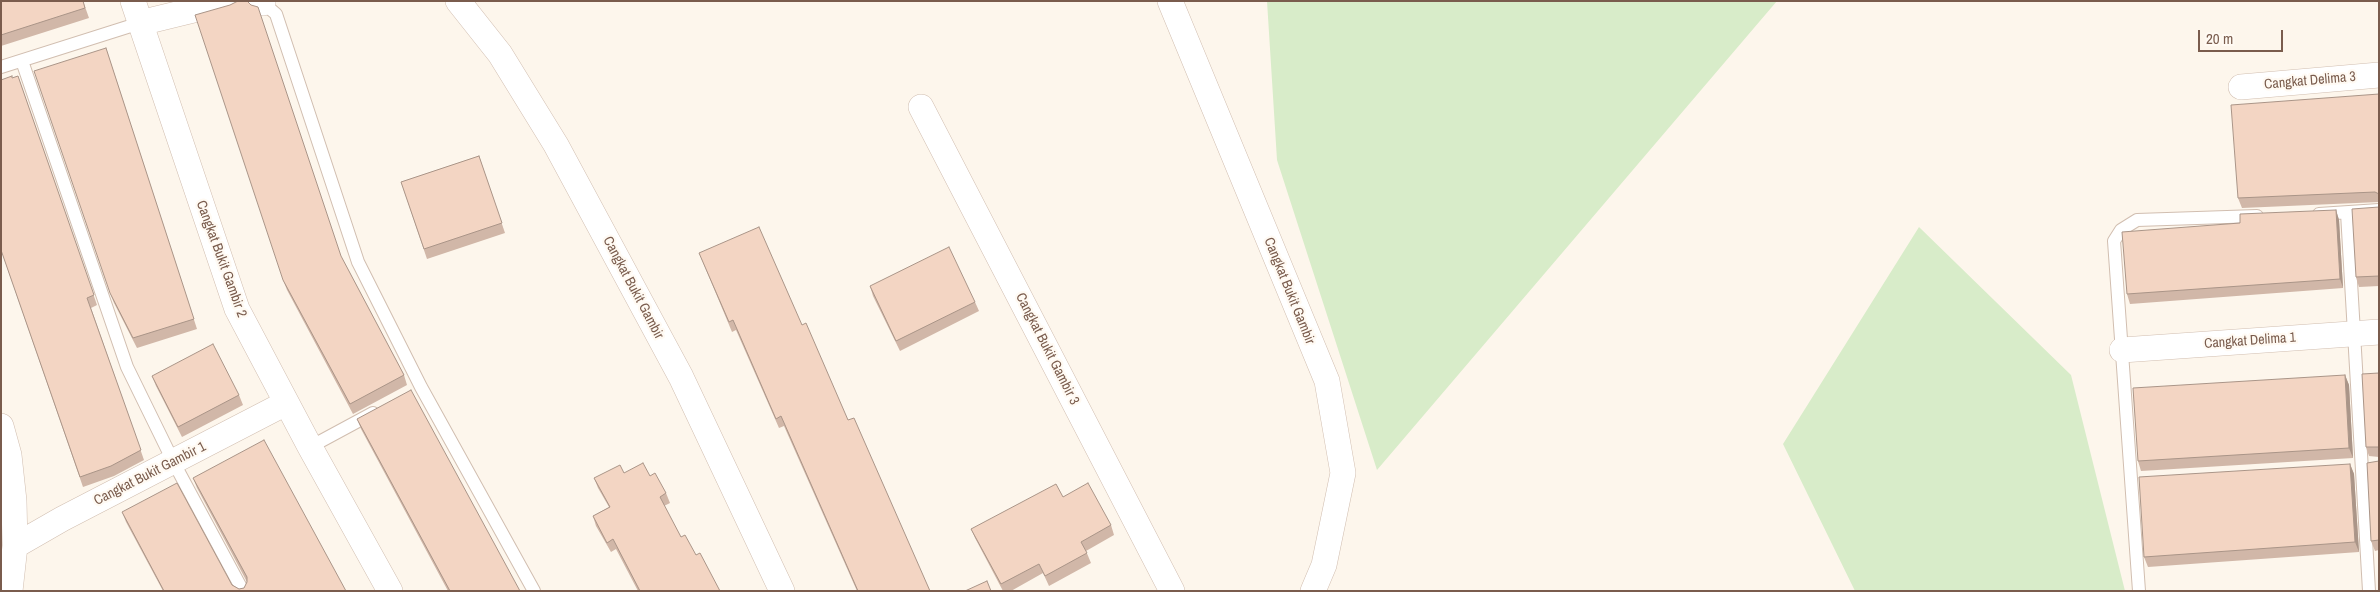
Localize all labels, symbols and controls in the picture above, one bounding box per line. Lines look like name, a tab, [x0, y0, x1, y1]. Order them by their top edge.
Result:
scale bar	[2200, 20, 2285, 52]
text: 20 m	[2206, 28, 2233, 49]
street label: Cangkat Delima 3	[2264, 69, 2356, 93]
street label: Cangkat Bukit Gambir 2	[192, 198, 250, 320]
street label: Cangkat Bukit Gambir	[599, 234, 667, 342]
street label: Cangkat Bukit Gambir	[1260, 235, 1318, 347]
street label: Cangkat Bukit Gambir 3	[1012, 290, 1082, 408]
street label: Cangkat Delima 1	[2204, 329, 2296, 353]
street label: Cangkat Bukit Gambir 1	[91, 439, 209, 509]

